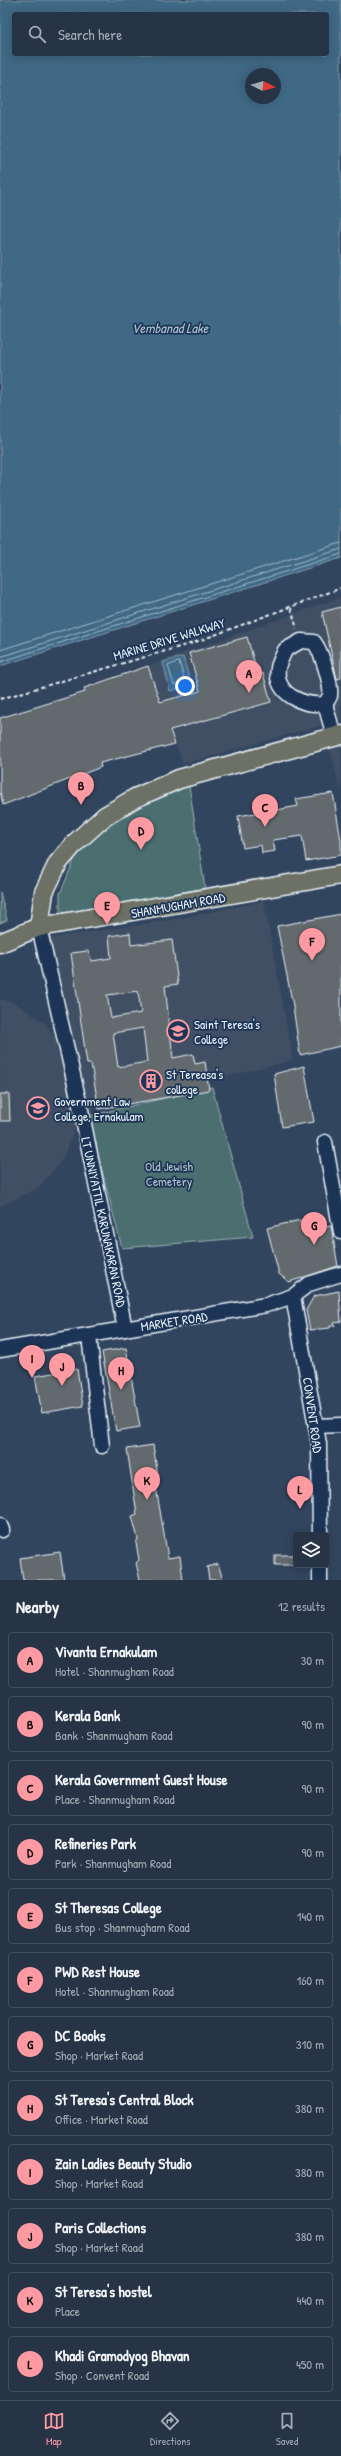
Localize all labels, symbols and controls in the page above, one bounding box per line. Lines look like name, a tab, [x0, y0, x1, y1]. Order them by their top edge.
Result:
search box	[12, 12, 329, 56]
icon: search	[26, 23, 48, 45]
text: Search here	[58, 24, 122, 45]
north arrow	[245, 68, 281, 104]
water label: Vembanad Lake	[132, 318, 210, 337]
street label: MARINE DRIVE WALKWAY	[111, 613, 227, 665]
pin: A	[236, 660, 262, 693]
your location	[175, 676, 195, 696]
pin: B	[68, 772, 94, 805]
pin: C	[252, 794, 278, 827]
pin: D	[128, 817, 154, 850]
street label: SHANMUGHAM ROAD	[130, 888, 227, 922]
pin: E	[94, 892, 120, 925]
pin: F	[299, 928, 325, 961]
place label: Saint Teresa's College	[194, 1015, 260, 1048]
school or university icon: Saint Teresa's College	[165, 1018, 191, 1044]
place label: St Tereasa's college	[166, 1065, 223, 1098]
building icon: St Tereasa's college	[138, 1068, 164, 1094]
place label: Government Law College, Ernakulam	[54, 1092, 144, 1125]
school or university icon: Government Law College, Ernakulam	[25, 1095, 51, 1121]
street label: LT UNNIYATTIL KARUNAKARAN ROAD	[77, 1135, 131, 1310]
park label: Old Jewish Cemetery	[145, 1157, 194, 1190]
pin: G	[301, 1212, 327, 1245]
street label: MARKET ROAD	[139, 1307, 209, 1335]
pin: I	[19, 1345, 45, 1378]
pin: J	[49, 1353, 75, 1386]
pin: H	[108, 1357, 134, 1390]
street label: CONVENT ROAD	[299, 1376, 327, 1455]
pin: K	[134, 1467, 160, 1500]
pin: L	[287, 1476, 313, 1509]
map controls	[293, 1532, 329, 1568]
button: layers	[293, 1532, 329, 1568]
text: Nearby	[16, 1595, 59, 1618]
text: 12 results	[278, 1597, 325, 1615]
text: Vivanta Ernakulam	[55, 1641, 157, 1662]
text: A	[27, 1651, 33, 1669]
text: 30 m	[301, 1651, 324, 1669]
text: Hotel · Shanmugham Road	[55, 1662, 174, 1680]
text: Kerala Bank	[55, 1705, 120, 1726]
text: B	[27, 1715, 33, 1733]
text: 90 m	[302, 1715, 324, 1733]
text: Bank · Shanmugham Road	[55, 1726, 172, 1744]
text: Kerala Government Guest House	[55, 1769, 228, 1790]
text: C	[26, 1779, 34, 1797]
text: 90 m	[302, 1779, 324, 1797]
text: Place · Shanmugham Road	[55, 1790, 175, 1808]
text: Refineries Park	[55, 1833, 136, 1854]
text: D	[27, 1843, 33, 1861]
text: 90 m	[302, 1843, 324, 1861]
text: Park · Shanmugham Road	[55, 1854, 171, 1872]
text: St Theresas College	[55, 1897, 162, 1918]
text: E	[27, 1907, 33, 1925]
text: 140 m	[297, 1907, 324, 1925]
text: Bus stop · Shanmugham Road	[55, 1918, 190, 1936]
text: PWD Rest House	[55, 1961, 140, 1982]
text: F	[28, 1971, 32, 1989]
text: 160 m	[296, 1971, 324, 1989]
text: Hotel · Shanmugham Road	[55, 1982, 174, 2000]
text: DC Books	[55, 2025, 106, 2046]
text: G	[27, 2035, 33, 2053]
text: 310 m	[296, 2035, 324, 2053]
text: Shop · Market Road	[55, 2046, 143, 2064]
text: St Teresa's Central Block	[55, 2089, 193, 2110]
text: H	[27, 2099, 33, 2117]
text: 380 m	[295, 2099, 324, 2117]
text: Office · Market Road	[55, 2110, 148, 2128]
text: Zain Ladies Beauty Studio	[55, 2153, 192, 2174]
text: I	[28, 2163, 32, 2181]
text: 380 m	[295, 2163, 324, 2181]
text: Shop · Market Road	[55, 2174, 143, 2192]
text: Paris Collections	[55, 2217, 146, 2238]
text: J	[28, 2227, 32, 2245]
text: 380 m	[295, 2227, 324, 2245]
text: Shop · Market Road	[55, 2238, 143, 2256]
text: St Teresa's hostel	[55, 2281, 152, 2302]
text: K	[27, 2291, 33, 2309]
text: 440 m	[297, 2291, 324, 2309]
text: Place	[55, 2302, 80, 2320]
text: Khadi Gramodyog Bhavan	[55, 2345, 190, 2366]
text: L	[28, 2355, 32, 2373]
text: 450 m	[296, 2355, 324, 2373]
text: Shop · Convent Road	[55, 2366, 149, 2384]
tab: Map	[43, 2410, 65, 2448]
tab: Directions	[150, 2410, 191, 2448]
tab: Saved	[276, 2410, 298, 2448]

